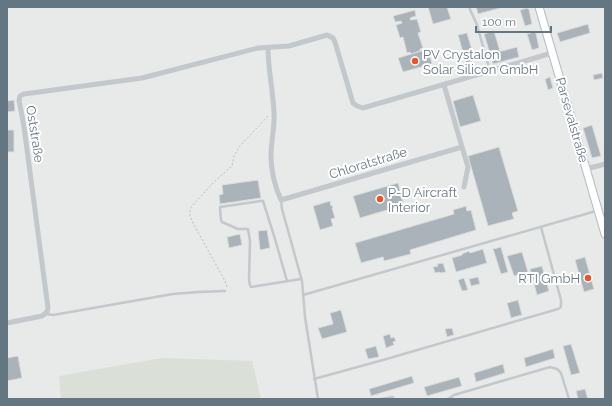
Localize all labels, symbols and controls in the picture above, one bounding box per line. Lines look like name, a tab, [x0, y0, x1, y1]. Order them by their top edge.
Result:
scale bar	[476, 8, 551, 34]
text: 100 m	[482, 15, 516, 29]
place label: PV Crystalon Solar Silicon GmbH	[423, 47, 538, 77]
marker: PV Crystalon Solar Silicon GmbH	[410, 56, 420, 66]
street label: Parsevalstraße	[553, 76, 591, 165]
street label: Oststraße	[23, 104, 47, 164]
street label: Chloratstraße	[327, 144, 409, 182]
place label: P-D Aircraft Interior	[388, 185, 458, 215]
marker: P-D Aircraft Interior	[375, 194, 385, 204]
place label: RTI GmbH	[518, 271, 580, 286]
marker: RTI GmbH	[583, 273, 593, 283]

